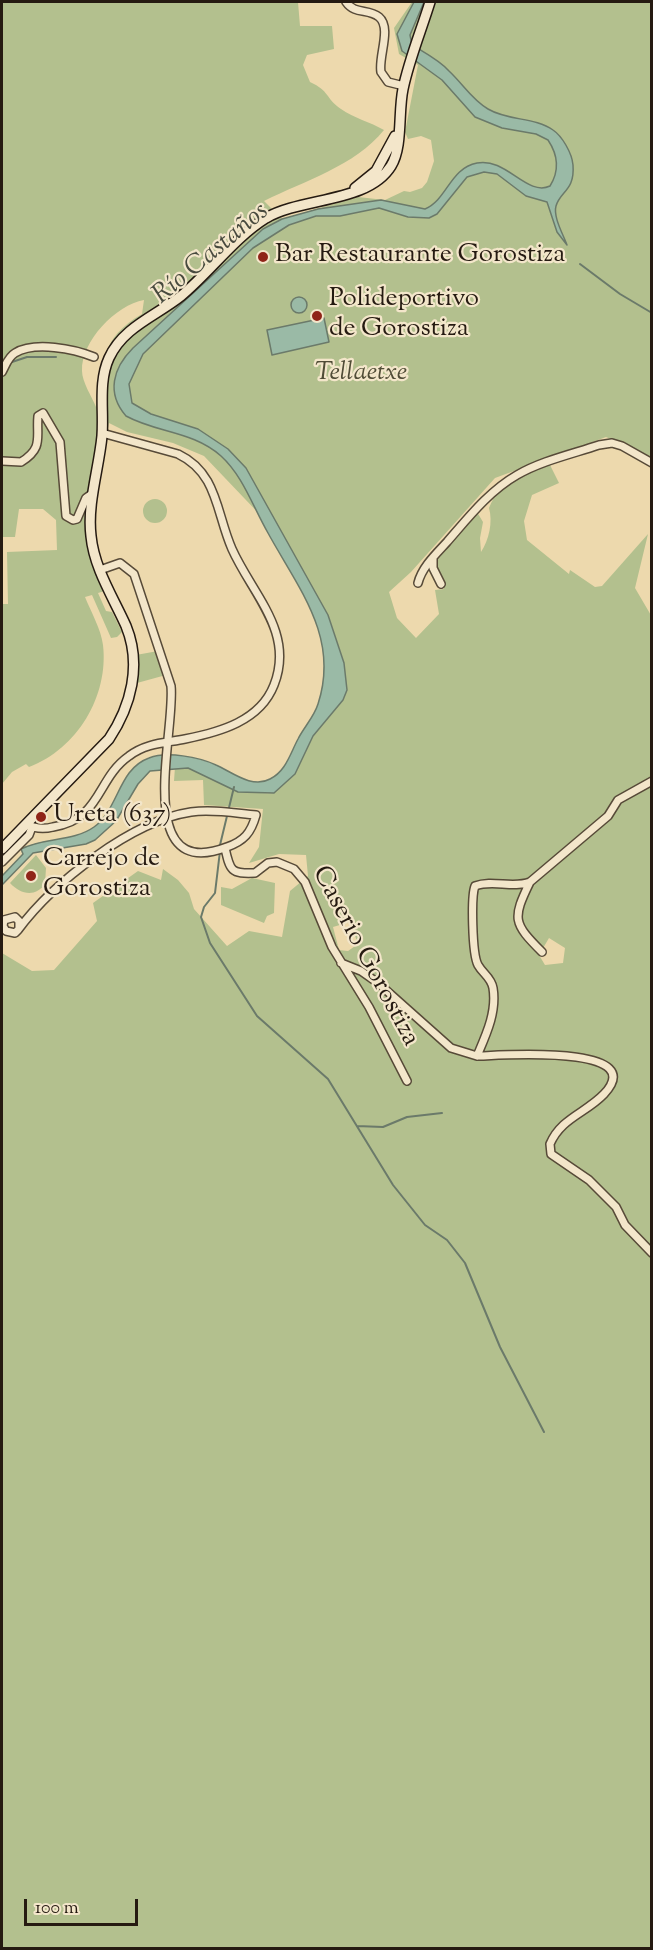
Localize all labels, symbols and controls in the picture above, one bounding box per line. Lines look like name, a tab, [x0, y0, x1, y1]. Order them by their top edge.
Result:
water label: Río Castaños	[147, 197, 277, 313]
place label: Bar Restaurante Gorostiza	[275, 241, 565, 273]
marker: Bar Restaurante Gorostiza	[256, 250, 270, 264]
place label: Polideportivo de Gorostiza	[329, 285, 479, 346]
marker: Polideportivo de Gorostiza	[310, 309, 324, 323]
park label: Tellaetxe	[315, 359, 407, 391]
place label: Ureta (637)	[53, 801, 171, 833]
marker: Ureta (637)	[34, 810, 48, 824]
place label: Carrejo de Gorostiza	[43, 845, 160, 906]
street label: Caserio Gorostiza	[303, 862, 425, 1052]
marker: Carrejo de Gorostiza	[24, 869, 38, 883]
scale bar	[27, 1887, 141, 1925]
text: 100 m	[35, 1896, 79, 1922]

